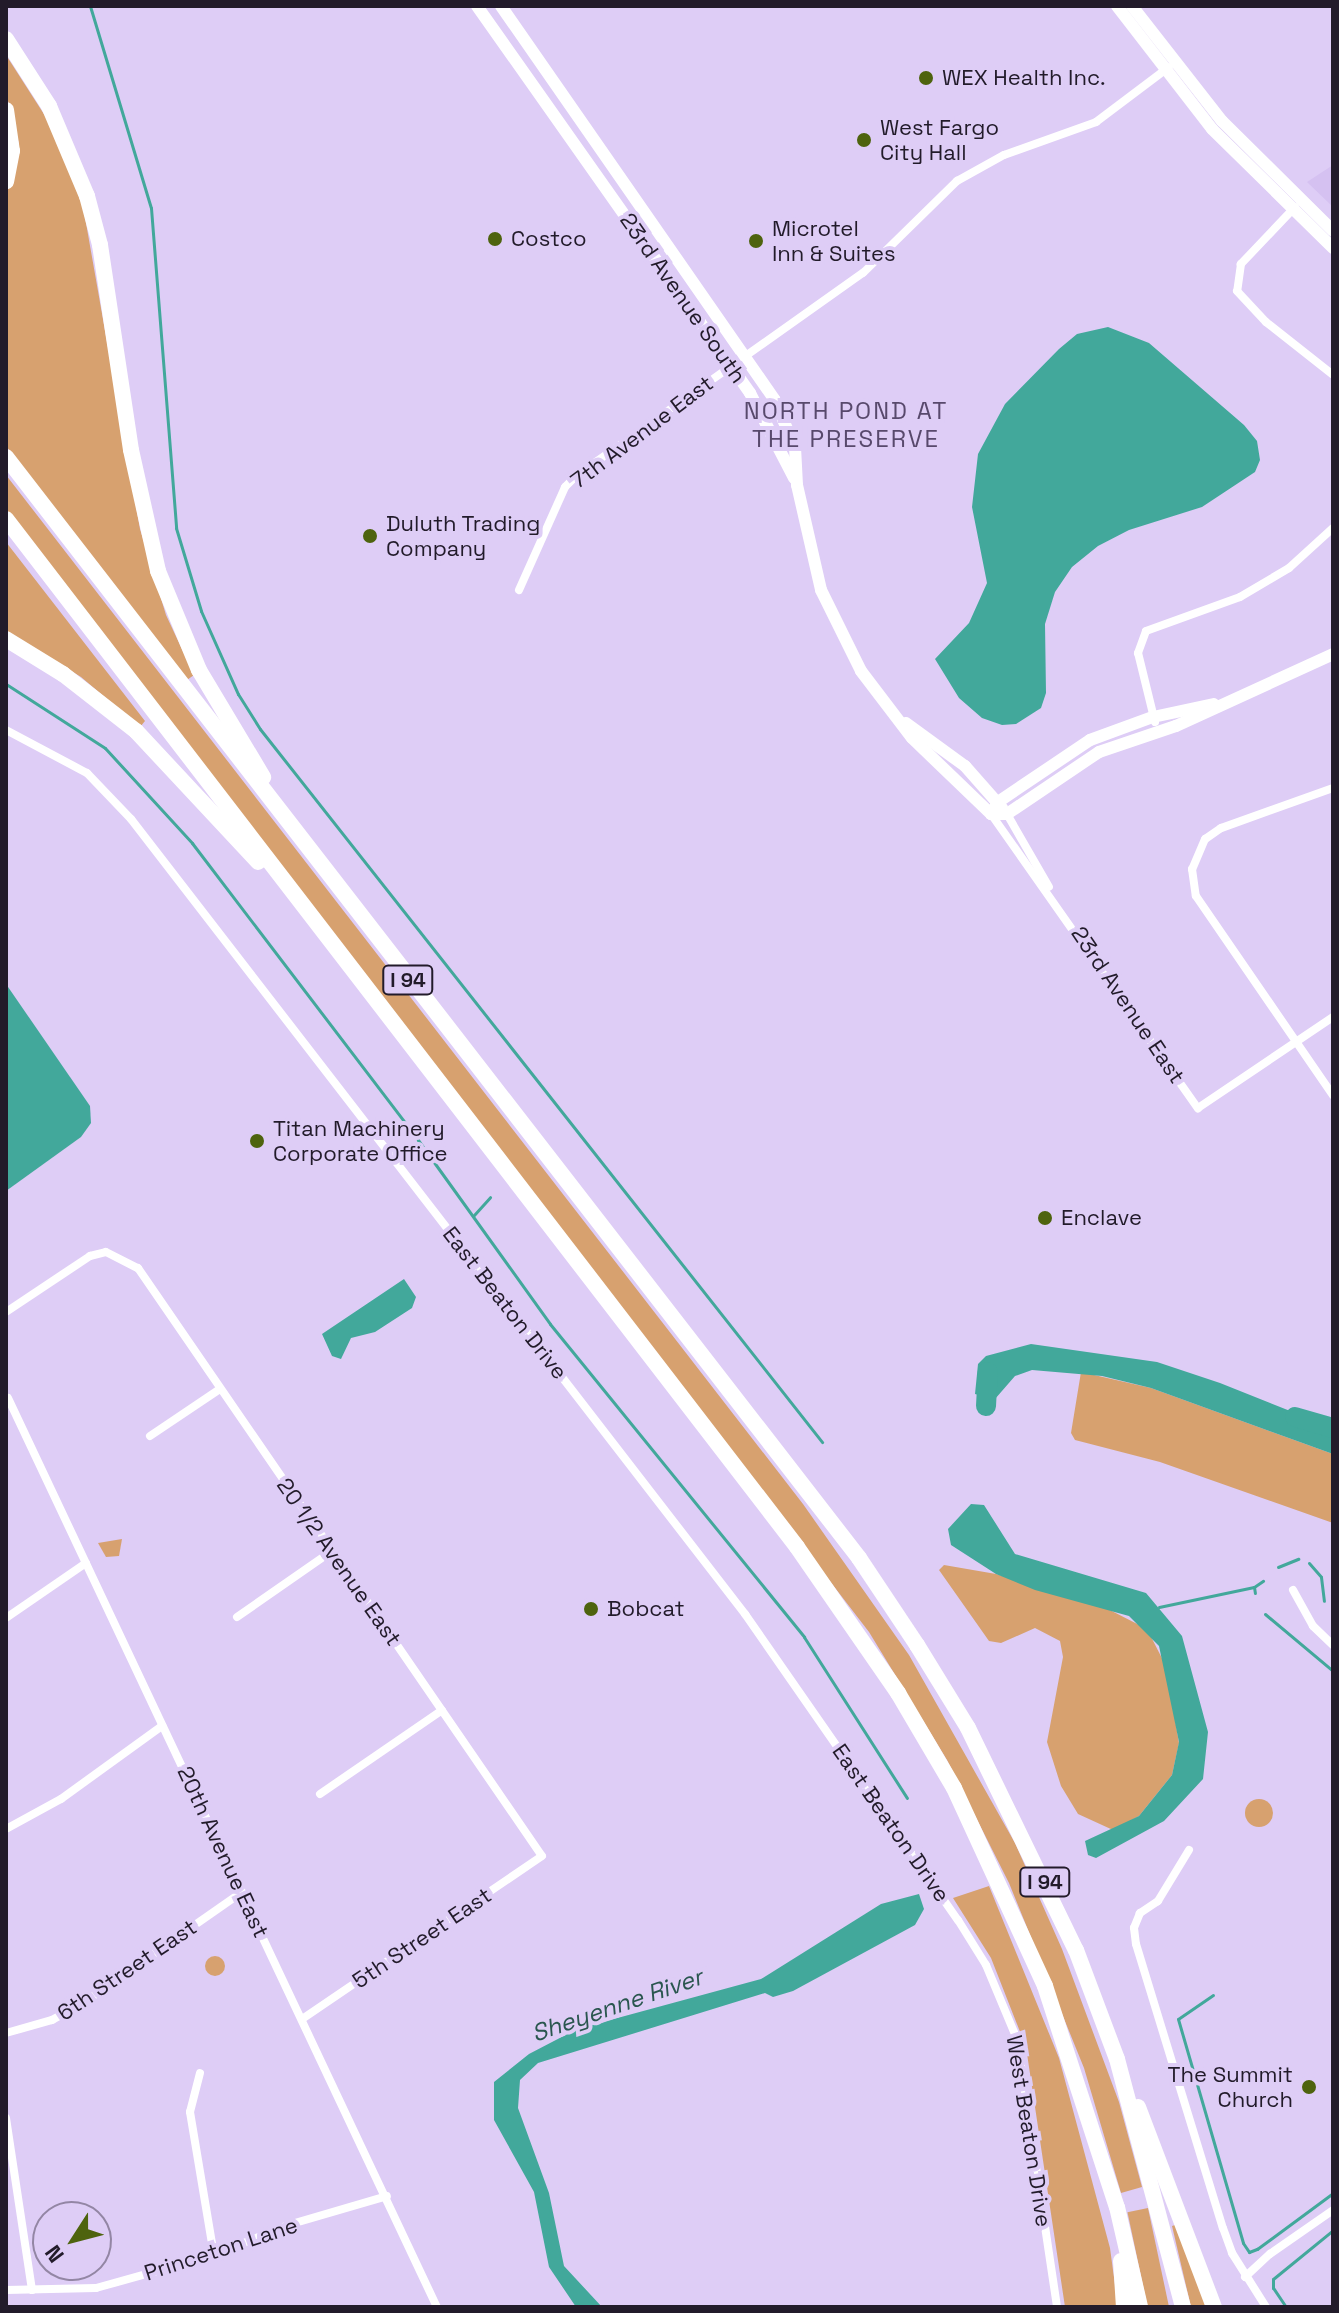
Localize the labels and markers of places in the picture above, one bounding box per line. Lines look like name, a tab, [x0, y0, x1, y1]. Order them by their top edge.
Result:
place label: WEX Health Inc.	[942, 65, 1105, 91]
marker: WEX Health Inc.	[917, 69, 935, 87]
place label: West Fargo City Hall	[880, 114, 999, 166]
marker: West Fargo City Hall	[855, 131, 873, 149]
place label: Microtel Inn & Suites	[772, 215, 896, 266]
place label: Costco	[511, 226, 587, 252]
marker: Costco	[486, 230, 504, 248]
marker: Microtel Inn & Suites	[747, 232, 765, 250]
place label: Duluth Trading Company	[386, 510, 541, 562]
marker: Duluth Trading Company	[361, 527, 379, 545]
place label: Titan Machinery Corporate Office	[273, 1115, 448, 1166]
marker: Titan Machinery Corporate Office	[248, 1132, 266, 1150]
place label: Enclave	[1061, 1205, 1142, 1231]
marker: Enclave	[1036, 1209, 1054, 1227]
place label: Bobcat	[607, 1596, 685, 1622]
marker: Bobcat	[582, 1600, 600, 1618]
place label: The Summit Church	[1168, 2061, 1293, 2112]
marker: The Summit Church	[1300, 2078, 1318, 2096]

